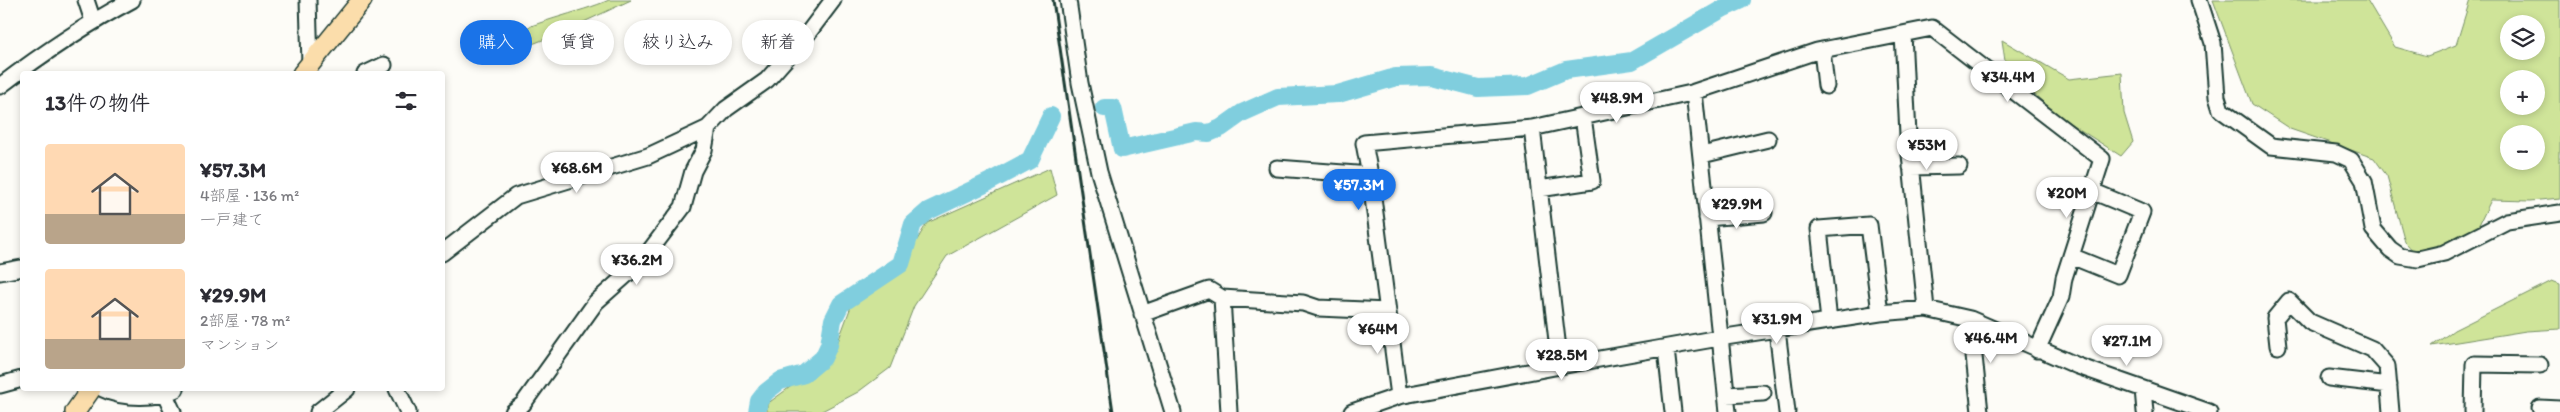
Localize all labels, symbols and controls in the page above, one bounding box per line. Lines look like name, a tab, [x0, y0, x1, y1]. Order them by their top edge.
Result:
map controls	[2500, 15, 2545, 170]
button: layers	[2500, 15, 2545, 60]
chip: 購入	[460, 20, 532, 65]
chip: 賃貸	[542, 20, 614, 65]
chip: 絞り込み	[624, 20, 732, 65]
chip: 新着	[742, 20, 814, 65]
pin: ¥34.4M	[1967, 61, 2049, 103]
text: ¥34.4M	[1981, 67, 2035, 86]
button: +	[2500, 70, 2545, 115]
pin: ¥48.9M	[1576, 82, 1658, 124]
icon: filters	[392, 87, 420, 115]
text: ¥48.9M	[1591, 88, 1643, 107]
text: 13件の物件	[45, 90, 150, 115]
button: −	[2500, 125, 2545, 170]
pin: ¥53M	[1897, 128, 1957, 171]
text: ¥53M	[1908, 135, 1946, 154]
pin: ¥68.6M	[536, 152, 618, 194]
text: ¥57.3M	[200, 157, 266, 182]
text: ¥68.6M	[551, 158, 603, 177]
icon: home	[85, 164, 145, 224]
pin: ¥57.3M	[1318, 168, 1400, 211]
text: ¥57.3M	[1334, 175, 1384, 194]
pin: ¥20M	[2037, 176, 2097, 219]
text: ¥20M	[2047, 183, 2087, 202]
text: 4部屋 · 136 m²	[200, 186, 299, 205]
pin: ¥29.9M	[1696, 188, 1778, 230]
text: ¥29.9M	[1712, 194, 1762, 213]
text: 一戸建て	[200, 210, 264, 229]
pin: ¥36.2M	[596, 244, 678, 286]
text: ¥36.2M	[611, 250, 663, 269]
text: ¥29.9M	[200, 282, 266, 307]
icon: home	[85, 289, 145, 349]
pin: ¥31.9M	[1736, 302, 1818, 345]
text: ¥31.9M	[1752, 309, 1802, 328]
text: 2部屋 · 78 m²	[200, 311, 290, 330]
pin: ¥64M	[1348, 312, 1408, 355]
text: ¥64M	[1358, 319, 1398, 338]
pin: ¥46.4M	[1950, 322, 2032, 364]
pin: ¥27.1M	[2086, 324, 2168, 367]
text: ¥46.4M	[1964, 328, 2018, 347]
text: ¥27.1M	[2102, 331, 2152, 350]
text: マンション	[200, 335, 279, 354]
pin: ¥28.5M	[1521, 338, 1603, 381]
text: ¥28.5M	[1536, 345, 1588, 364]

